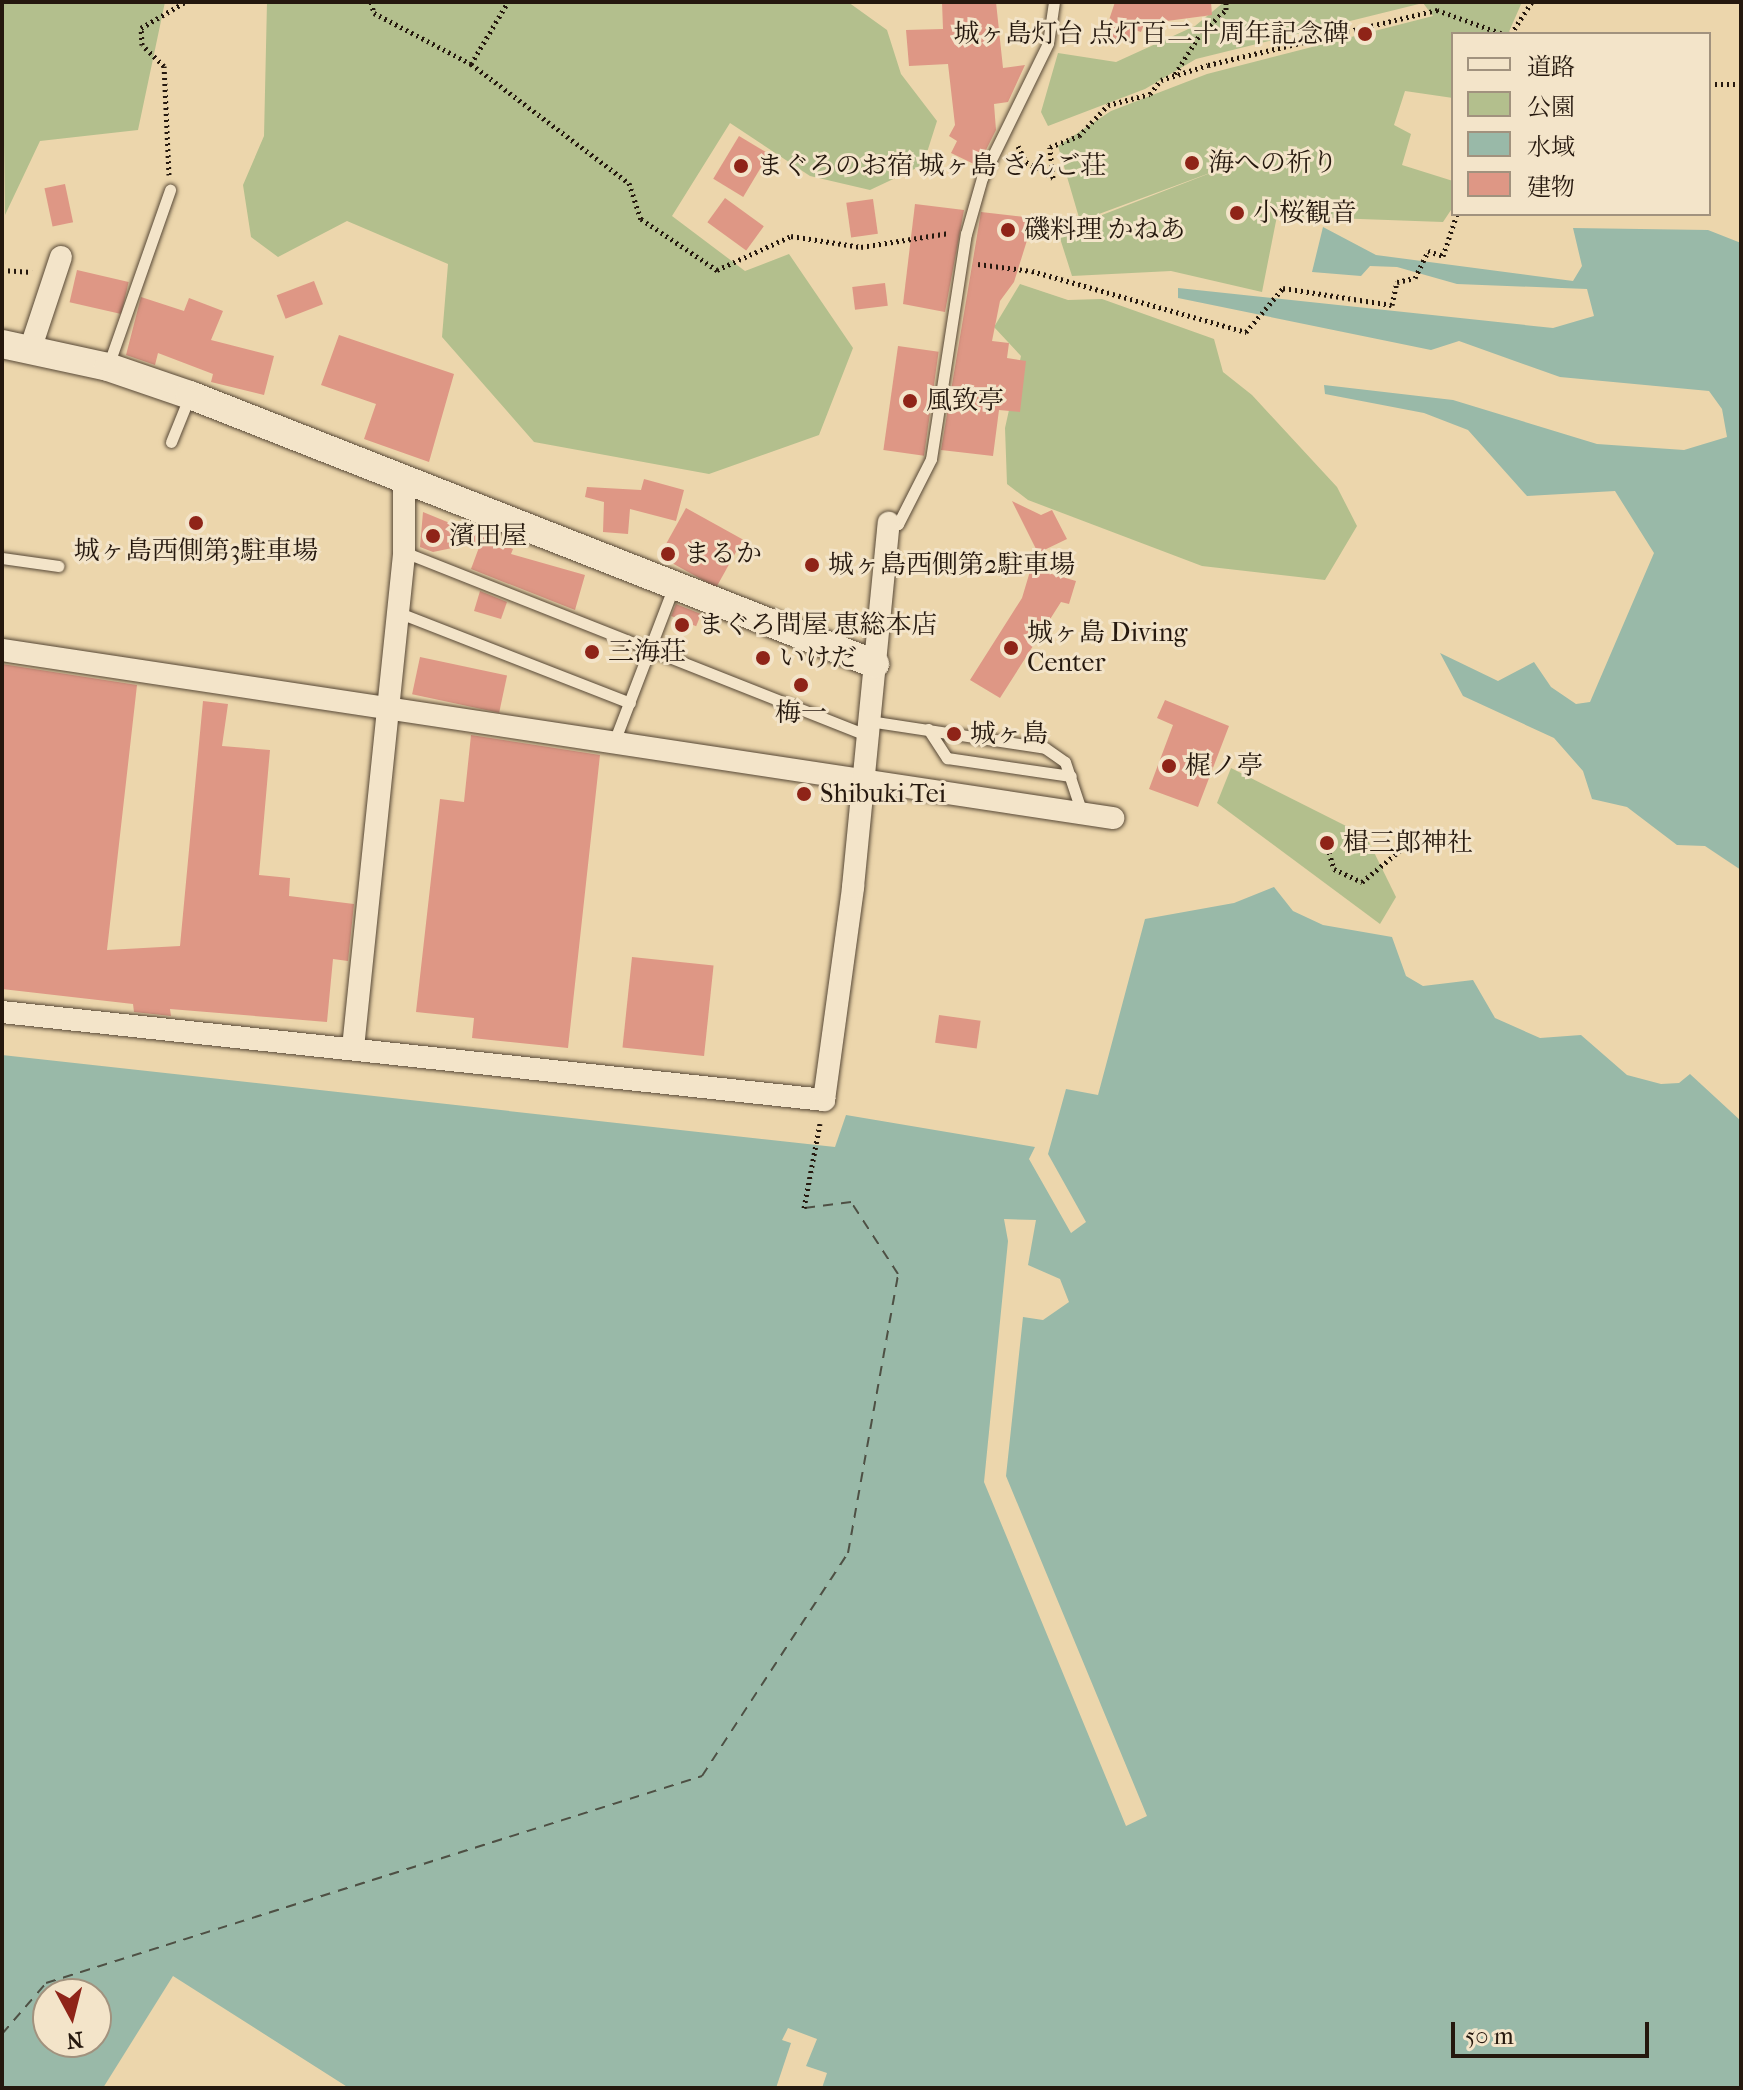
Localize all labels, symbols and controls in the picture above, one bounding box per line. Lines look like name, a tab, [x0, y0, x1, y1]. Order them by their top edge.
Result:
place label: 城ヶ島灯台 点灯百二十周年記念碑	[953, 18, 1349, 50]
marker: 城ヶ島灯台 点灯百二十周年記念碑	[1356, 25, 1374, 43]
legend	[1451, 32, 1711, 216]
text: 道路	[1527, 53, 1575, 81]
text: 公園	[1527, 93, 1575, 121]
text: 水域	[1527, 133, 1575, 161]
place label: 海への祈り	[1208, 147, 1338, 179]
place label: まぐろのお宿 城ヶ島 さんご荘	[757, 150, 1106, 182]
marker: 海への祈り	[1183, 154, 1201, 172]
marker: まぐろのお宿 城ヶ島 さんご荘	[732, 157, 750, 175]
text: 建物	[1527, 173, 1575, 201]
place label: 小桜観音	[1253, 197, 1357, 229]
marker: 小桜観音	[1228, 204, 1246, 222]
place label: 磯料理 かねあ	[1024, 214, 1186, 246]
marker: 磯料理 かねあ	[999, 221, 1017, 239]
place label: 風致亭	[926, 385, 1004, 417]
marker: 風致亭	[901, 392, 919, 410]
marker: 城ヶ島西側第3駐車場	[187, 514, 205, 532]
place label: 濱田屋	[449, 520, 527, 552]
marker: 濱田屋	[424, 527, 442, 545]
place label: 城ヶ島西側第3駐車場	[74, 535, 318, 567]
place label: まるか	[684, 538, 762, 570]
marker: まるか	[659, 545, 677, 563]
place label: 城ヶ島西側第2駐車場	[828, 549, 1075, 581]
marker: 城ヶ島西側第2駐車場	[803, 556, 821, 574]
place label: まぐろ問屋 恵総本店	[698, 609, 938, 641]
marker: まぐろ問屋 恵総本店	[673, 616, 691, 634]
place label: 城ヶ島 Diving Center	[1027, 617, 1187, 678]
place label: 三海荘	[608, 636, 686, 668]
marker: 城ヶ島 Diving Center	[1002, 639, 1020, 657]
place label: いけだ	[779, 642, 857, 674]
marker: 三海荘	[583, 643, 601, 661]
marker: いけだ	[754, 649, 772, 667]
marker: 梅一	[792, 676, 810, 694]
place label: 梅一	[775, 697, 827, 729]
place label: 城ヶ島	[970, 718, 1048, 750]
marker: 城ヶ島	[945, 725, 963, 743]
place label: 梶ノ亭	[1185, 750, 1263, 782]
marker: 梶ノ亭	[1160, 757, 1178, 775]
place label: Shibuki Tei	[820, 778, 946, 810]
marker: Shibuki Tei	[795, 785, 813, 803]
place label: 楫三郎神社	[1343, 827, 1473, 859]
marker: 楫三郎神社	[1318, 834, 1336, 852]
north arrow	[32, 1978, 112, 2058]
scale bar	[1455, 2006, 1653, 2056]
text: 50 m	[1465, 2022, 1514, 2050]
text: N	[65, 2026, 85, 2054]

